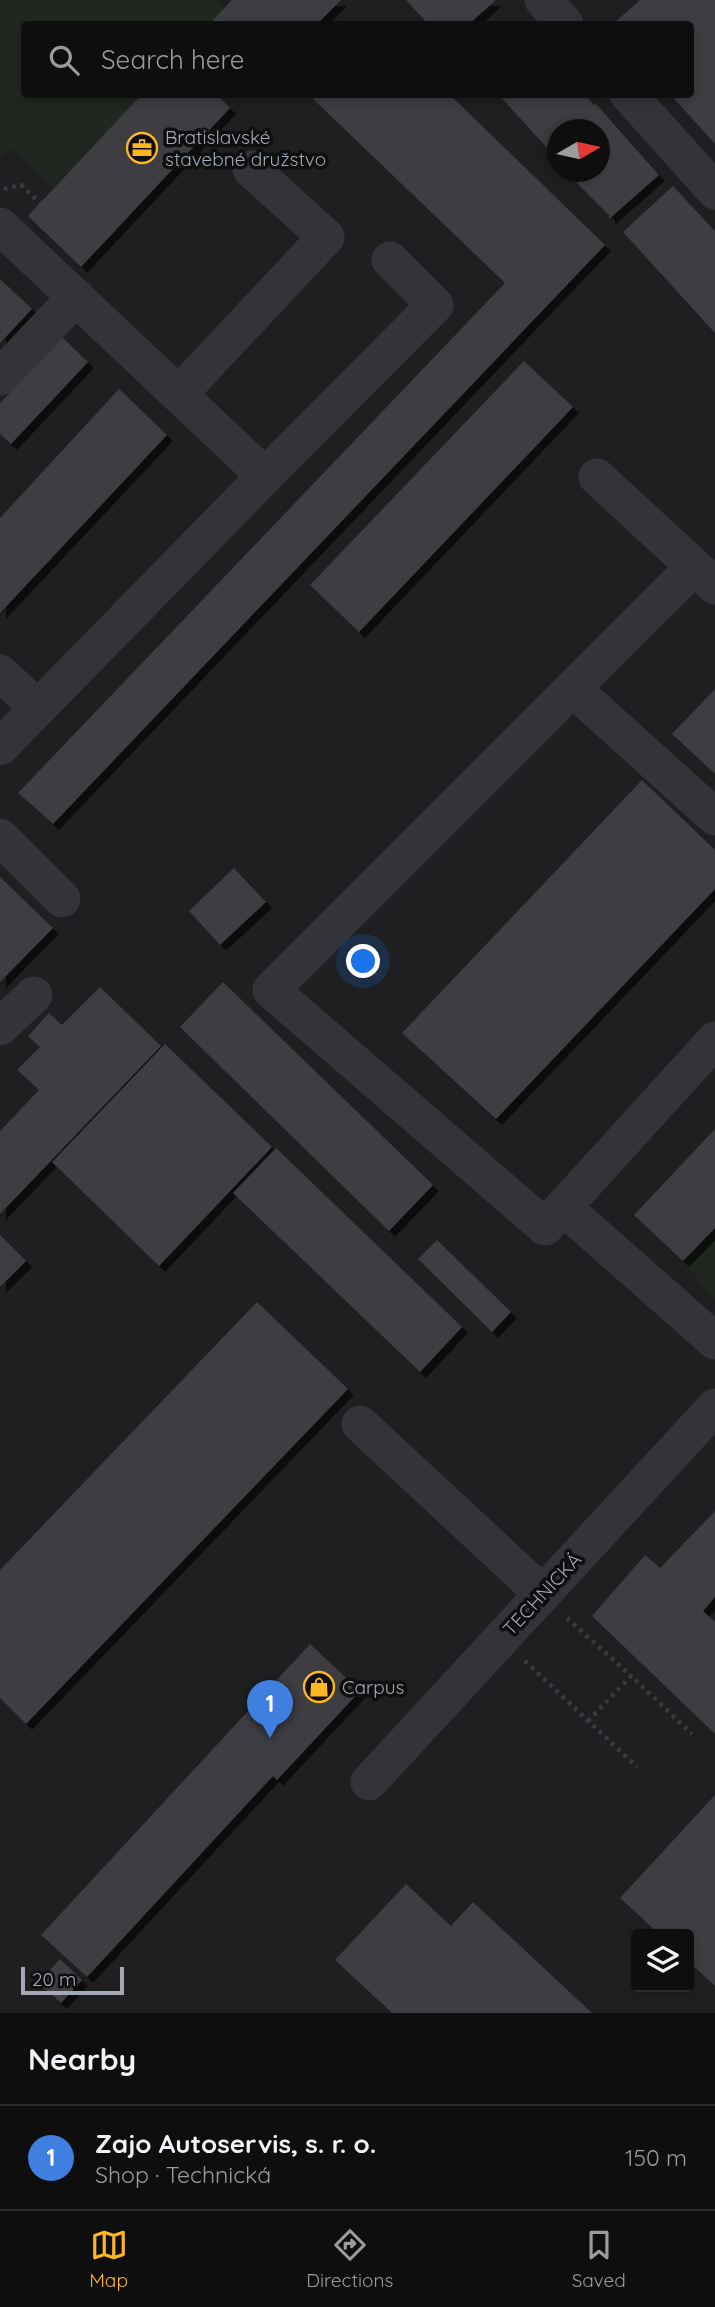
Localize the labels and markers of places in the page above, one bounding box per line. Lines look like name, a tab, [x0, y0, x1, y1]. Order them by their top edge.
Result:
place label: Bratislavské stavebné družstvo	[165, 125, 326, 171]
office icon: Bratislavské stavebné družstvo	[125, 131, 159, 165]
shop icon: Carpus	[302, 1670, 336, 1704]
place label: Carpus	[342, 1675, 405, 1699]
pin: 1	[247, 1680, 293, 1738]

